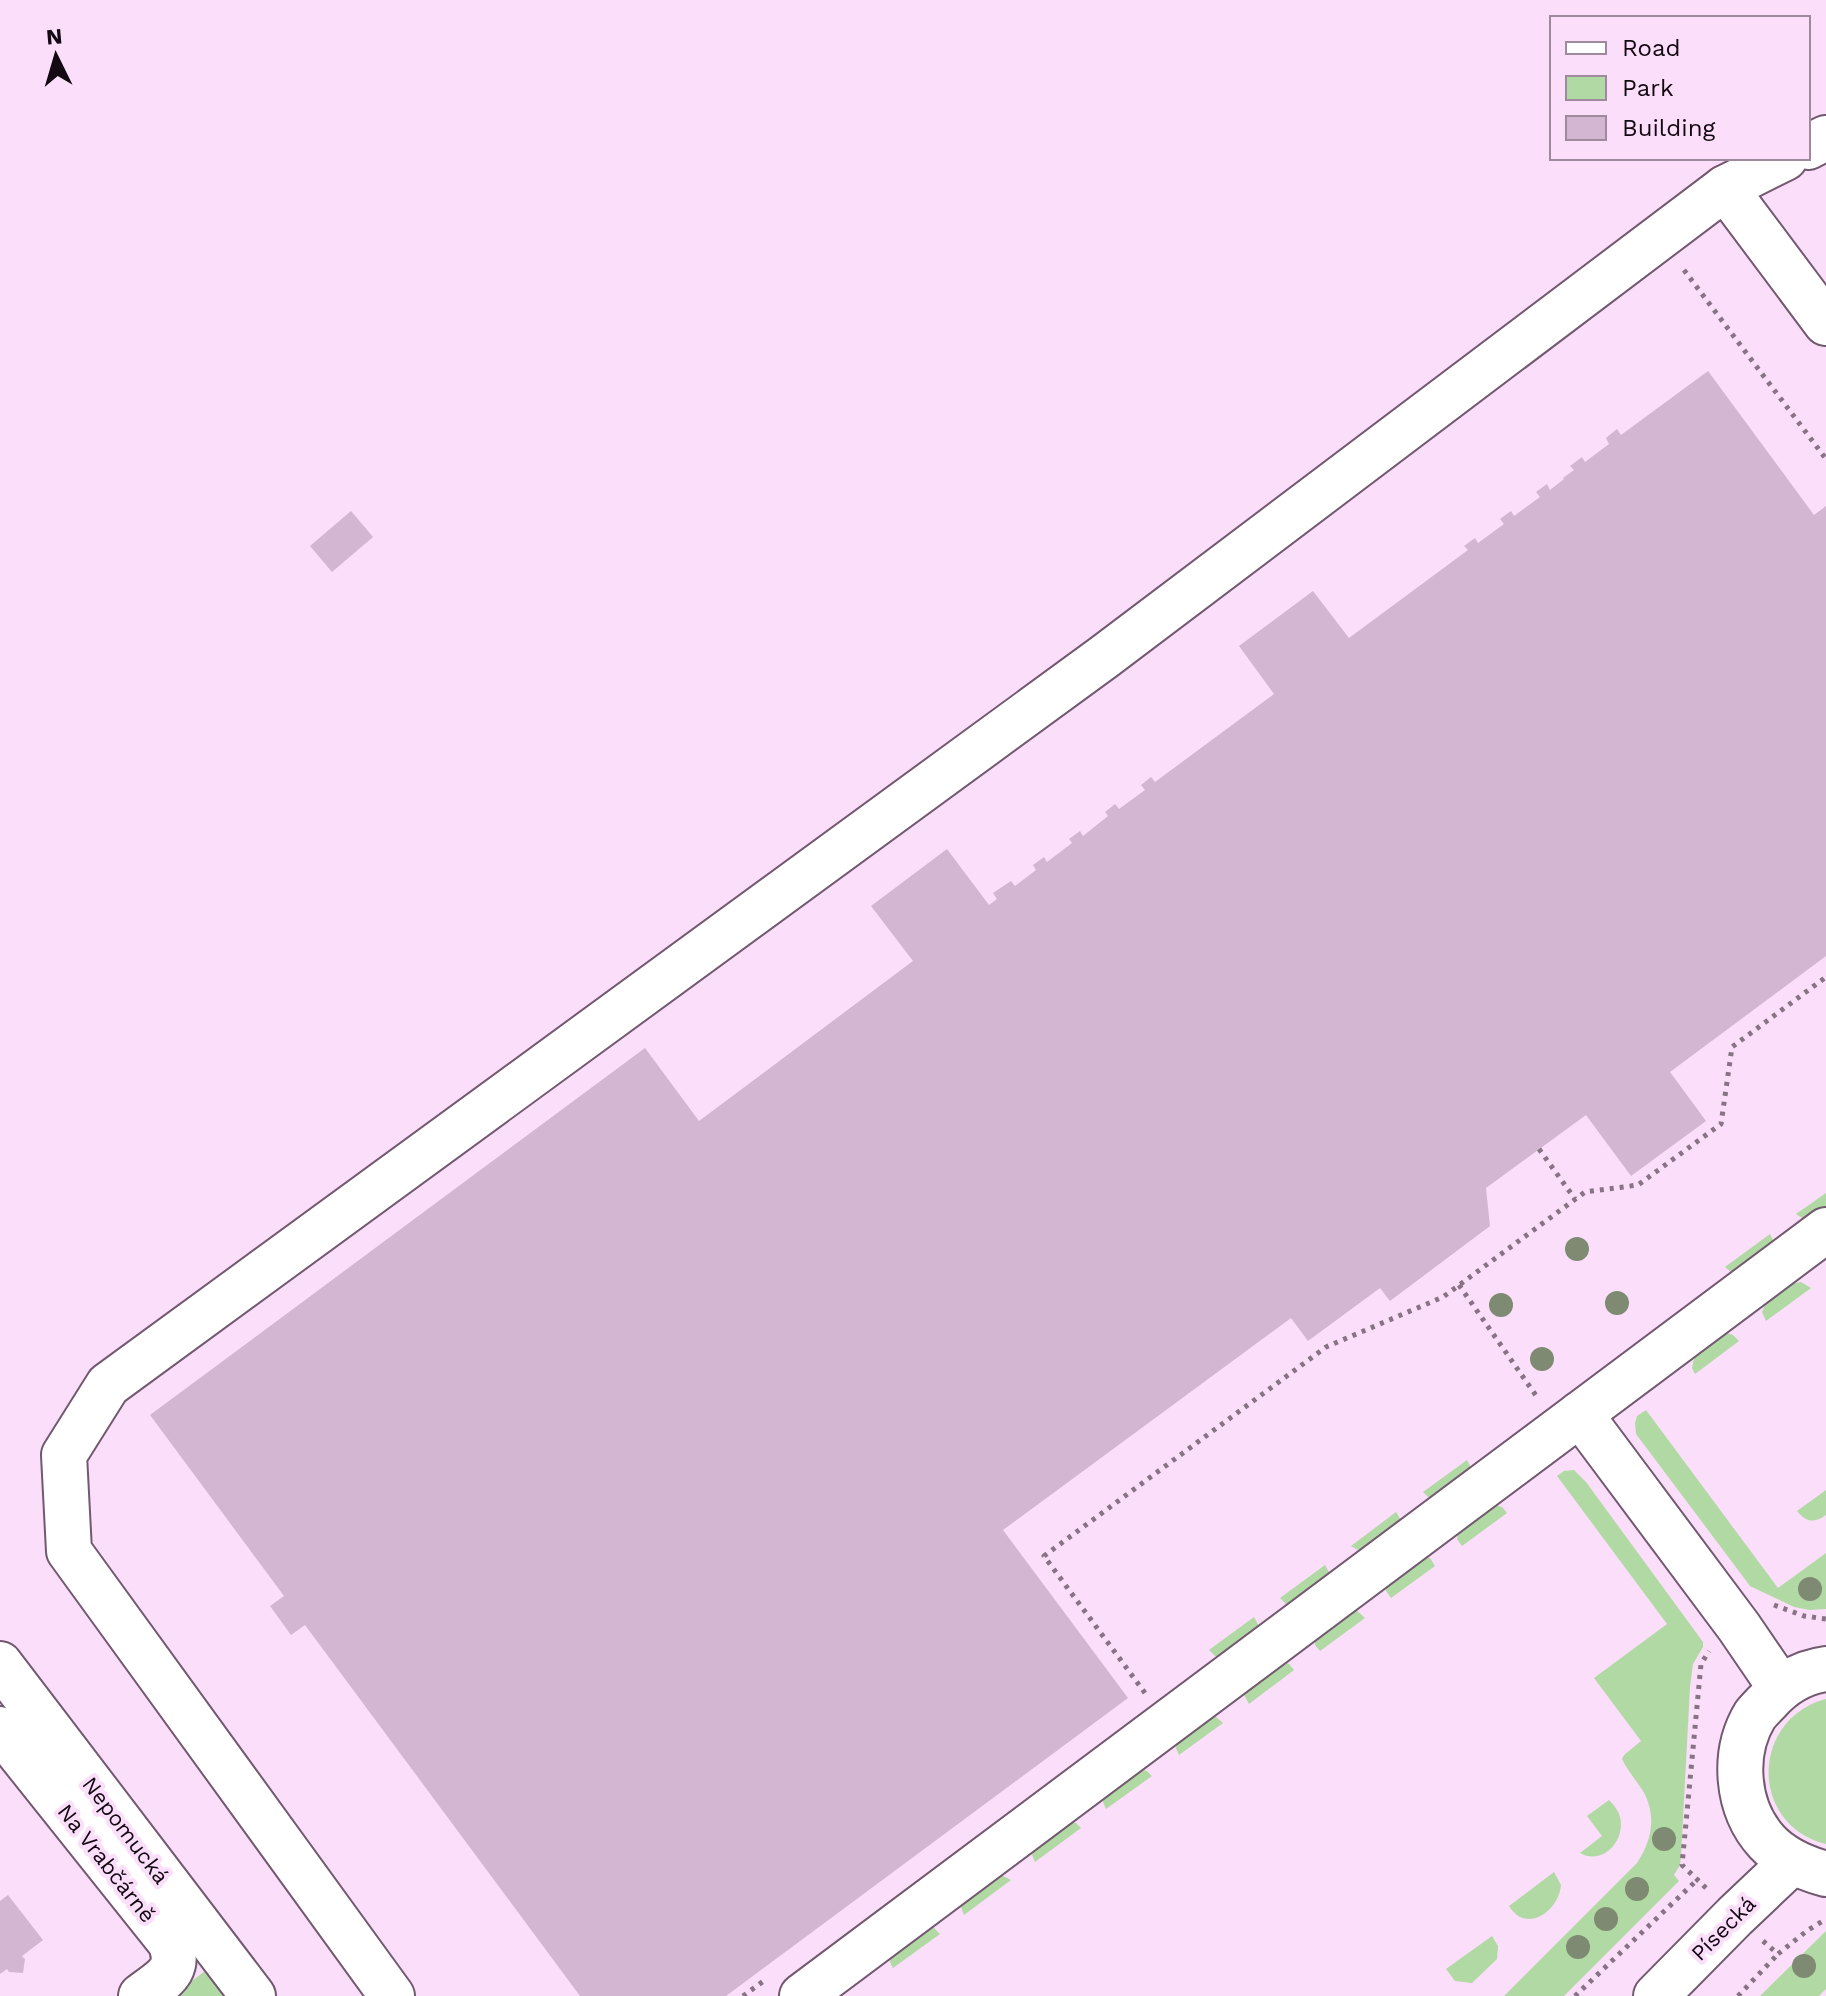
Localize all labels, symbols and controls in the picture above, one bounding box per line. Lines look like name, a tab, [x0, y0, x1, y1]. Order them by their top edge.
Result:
north arrow	[16, 16, 96, 96]
legend	[1550, 16, 1810, 160]
text: N	[45, 23, 64, 50]
text: Road	[1622, 34, 1681, 62]
text: Park	[1622, 74, 1674, 102]
text: Building	[1622, 114, 1715, 142]
street label: Nepomucká	[77, 1772, 174, 1889]
street label: Na Vrabčárně	[53, 1799, 161, 1927]
street label: Písecká	[1686, 1891, 1761, 1966]

